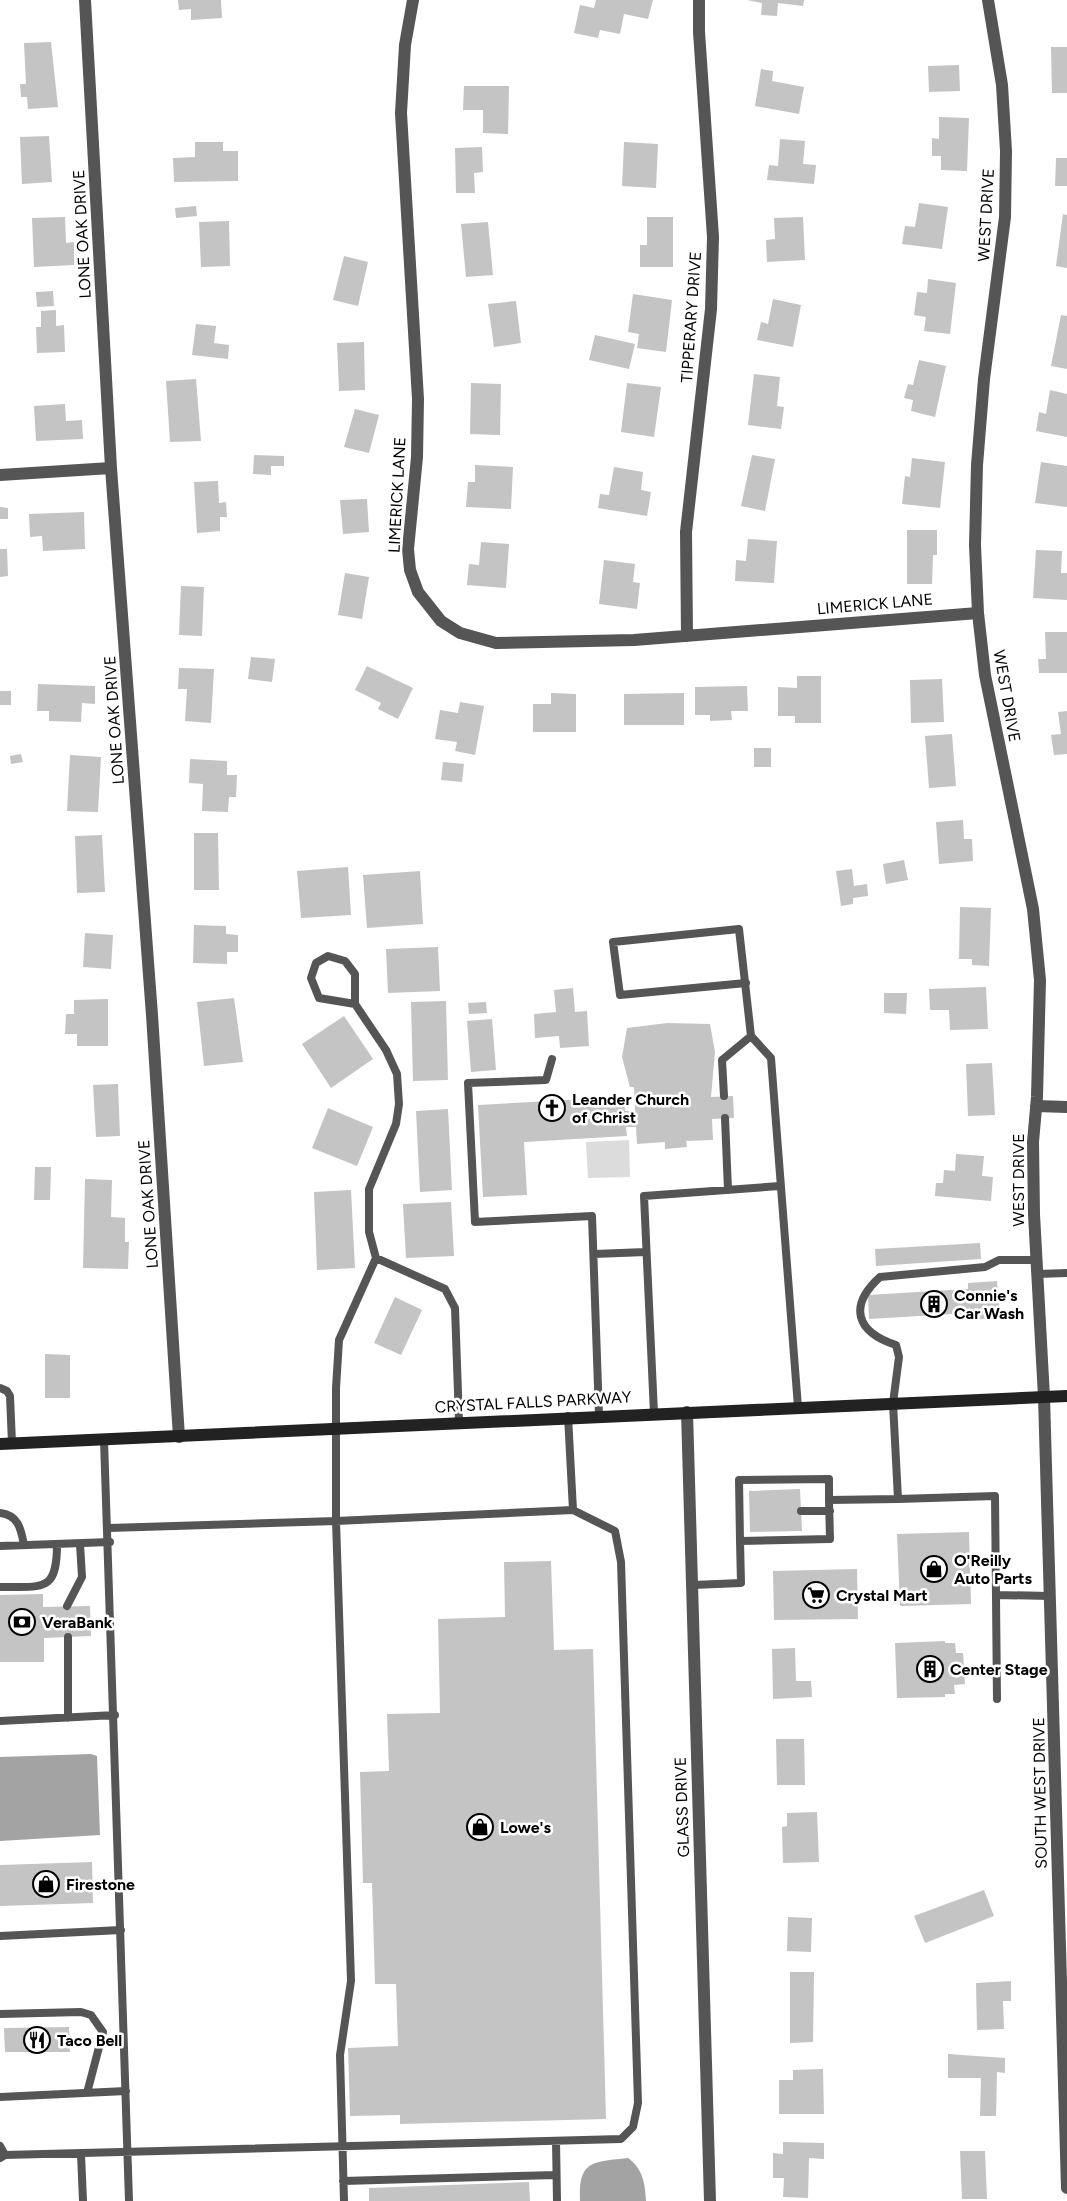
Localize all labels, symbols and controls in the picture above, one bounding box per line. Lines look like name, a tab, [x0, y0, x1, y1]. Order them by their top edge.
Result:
street label: WEST DRIVE	[974, 168, 998, 262]
street label: LONE OAK DRIVE	[69, 169, 95, 299]
street label: TIPPERARY DRIVE	[677, 251, 705, 383]
street label: LIMERICK LANE	[384, 436, 410, 554]
street label: LIMERICK LANE	[816, 589, 934, 619]
street label: WEST DRIVE	[990, 648, 1024, 744]
street label: LONE OAK DRIVE	[100, 655, 128, 785]
place label: Leander Church of Christ	[572, 1090, 689, 1127]
church icon: Leander Church of Christ	[537, 1093, 567, 1123]
street label: WEST DRIVE	[1009, 1133, 1028, 1227]
street label: LONE OAK DRIVE	[134, 1139, 162, 1269]
place label: Connie's Car Wash	[954, 1286, 1024, 1323]
building icon: Connie's Car Wash	[919, 1289, 949, 1319]
street label: CRYSTAL FALLS PARKWAY	[434, 1387, 632, 1417]
place label: O'Reilly Auto Parts	[954, 1551, 1032, 1588]
shop icon: O'Reilly Auto Parts	[919, 1554, 949, 1584]
supermarket icon: Crystal Mart	[801, 1580, 831, 1610]
place label: Crystal Mart	[836, 1586, 928, 1605]
bank icon: VeraBank	[7, 1607, 37, 1637]
place label: VeraBank	[42, 1613, 113, 1632]
building icon: Center Stage	[915, 1654, 945, 1684]
place label: Center Stage	[950, 1660, 1048, 1679]
street label: SOUTH WEST DRIVE	[1029, 1717, 1051, 1869]
street label: GLASS DRIVE	[671, 1756, 693, 1858]
shop icon: Lowe's	[465, 1812, 495, 1842]
place label: Lowe's	[500, 1818, 551, 1837]
shop icon: Firestone	[31, 1869, 61, 1899]
place label: Firestone	[66, 1875, 135, 1894]
restaurant icon: Taco Bell	[22, 2025, 52, 2055]
place label: Taco Bell	[57, 2031, 122, 2050]

